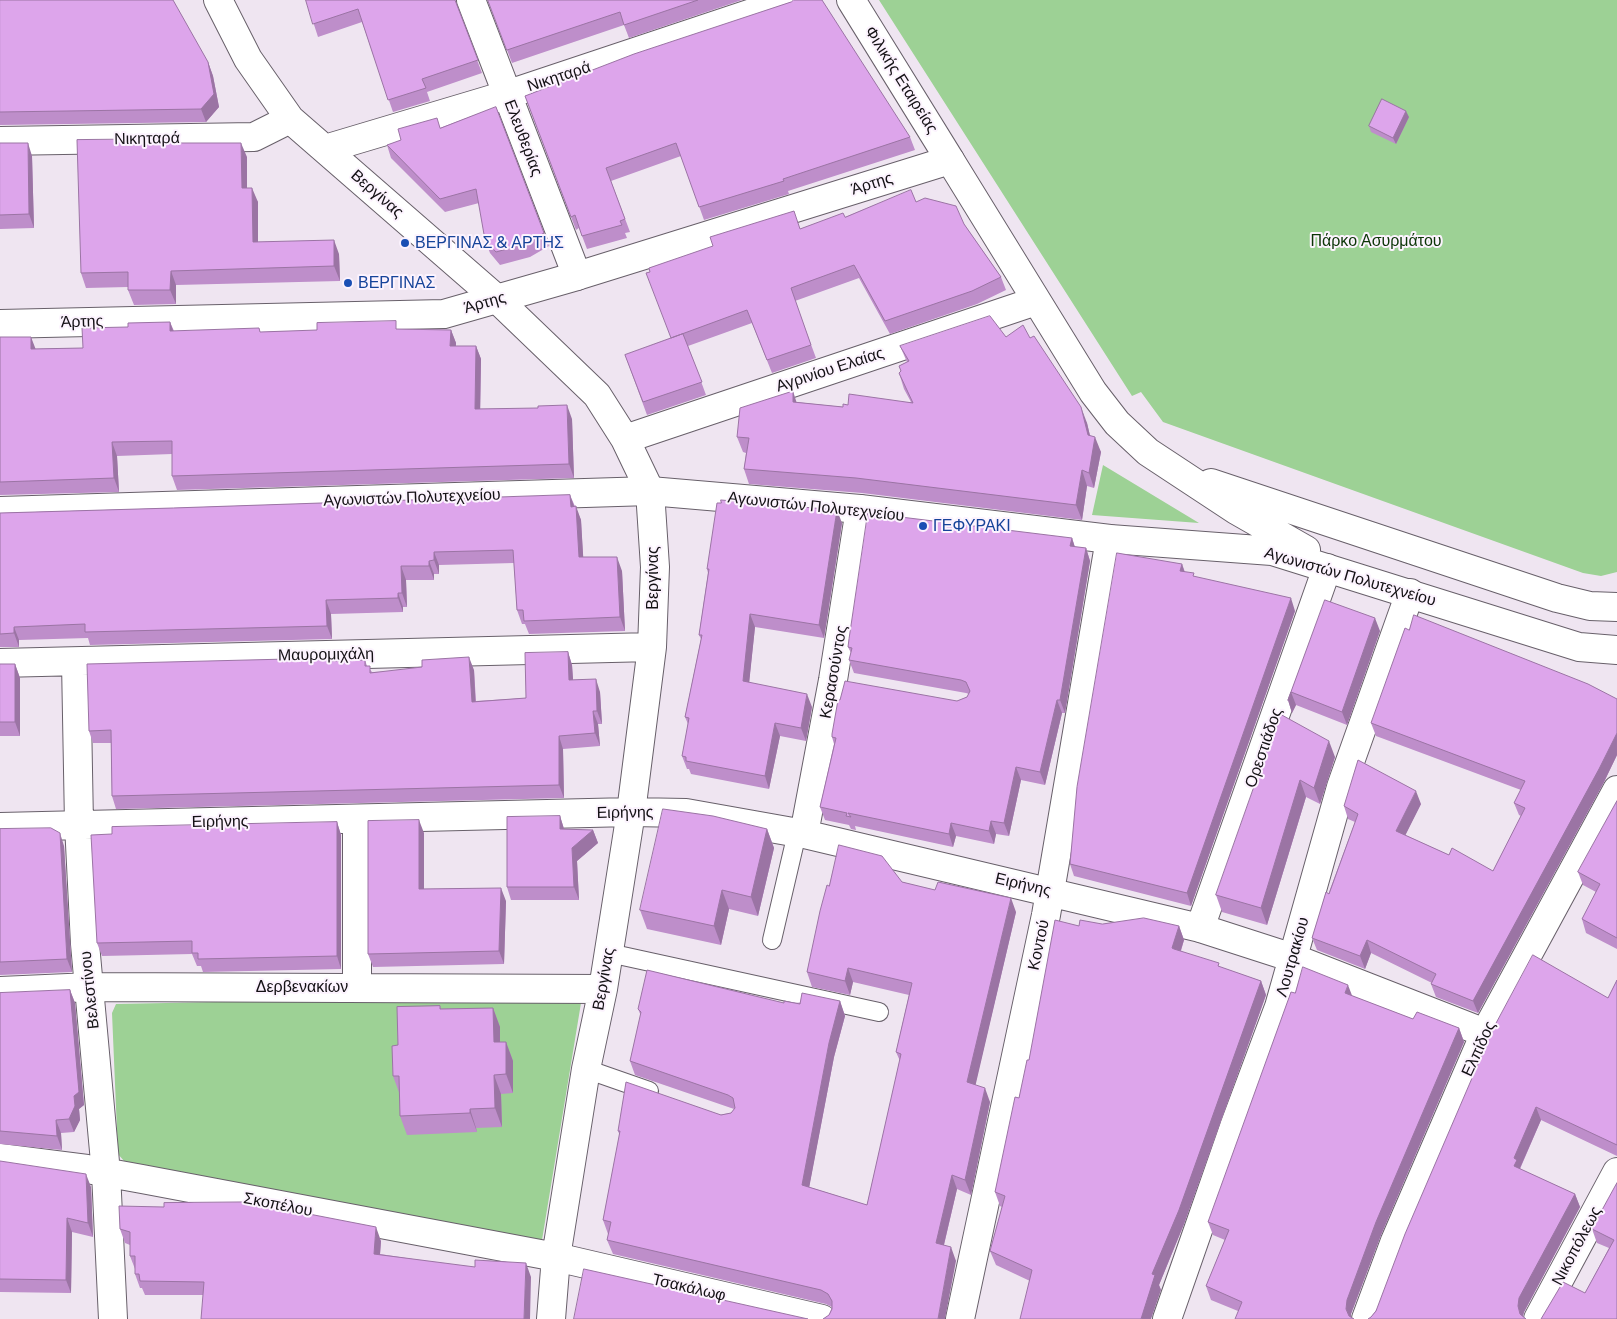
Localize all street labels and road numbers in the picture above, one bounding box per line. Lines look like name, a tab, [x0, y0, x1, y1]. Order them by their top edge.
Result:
street label: Φιλικής Εταιρείας	[860, 23, 942, 137]
street label: Νικηταρά	[525, 58, 593, 96]
street label: Ελευθερίας	[500, 97, 546, 179]
street label: Νικηταρά	[114, 129, 180, 149]
street label: Βεργίνας	[347, 166, 407, 222]
street label: Άρτης	[849, 169, 895, 199]
street label: Άρτης	[462, 288, 508, 318]
street label: Άρτης	[60, 312, 104, 332]
street label: Αγρινίου Ελαίας	[774, 344, 886, 396]
street label: Αγωνιστών Πολυτεχνείου	[323, 485, 501, 511]
street label: Αγωνιστών Πολυτεχνείου	[727, 488, 905, 526]
street label: Αγωνιστών Πολυτεχνείου	[1262, 543, 1438, 611]
street label: Βεργίνας	[643, 546, 663, 610]
street label: Κερασούντος	[816, 624, 852, 720]
street label: Μαυρομιχάλη	[278, 645, 374, 665]
street label: Ορεστιάδος	[1241, 706, 1287, 790]
street label: Ειρήνης	[596, 803, 654, 823]
street label: Ειρήνης	[191, 812, 249, 832]
street label: Ειρήνης	[993, 869, 1053, 901]
street label: Λουτρακίου	[1272, 915, 1314, 999]
street label: Κοντού	[1024, 918, 1054, 972]
street label: Βεργίνας	[589, 946, 619, 1012]
street label: Βελεστίνου	[76, 950, 104, 1030]
street label: Δερβενακίων	[256, 977, 348, 997]
street label: Ελπίδος	[1458, 1018, 1500, 1080]
street label: Σκοπέλου	[242, 1189, 314, 1221]
street label: Νικοπόλεως	[1548, 1203, 1606, 1289]
street label: Τσακάλωφ	[650, 1270, 728, 1306]

